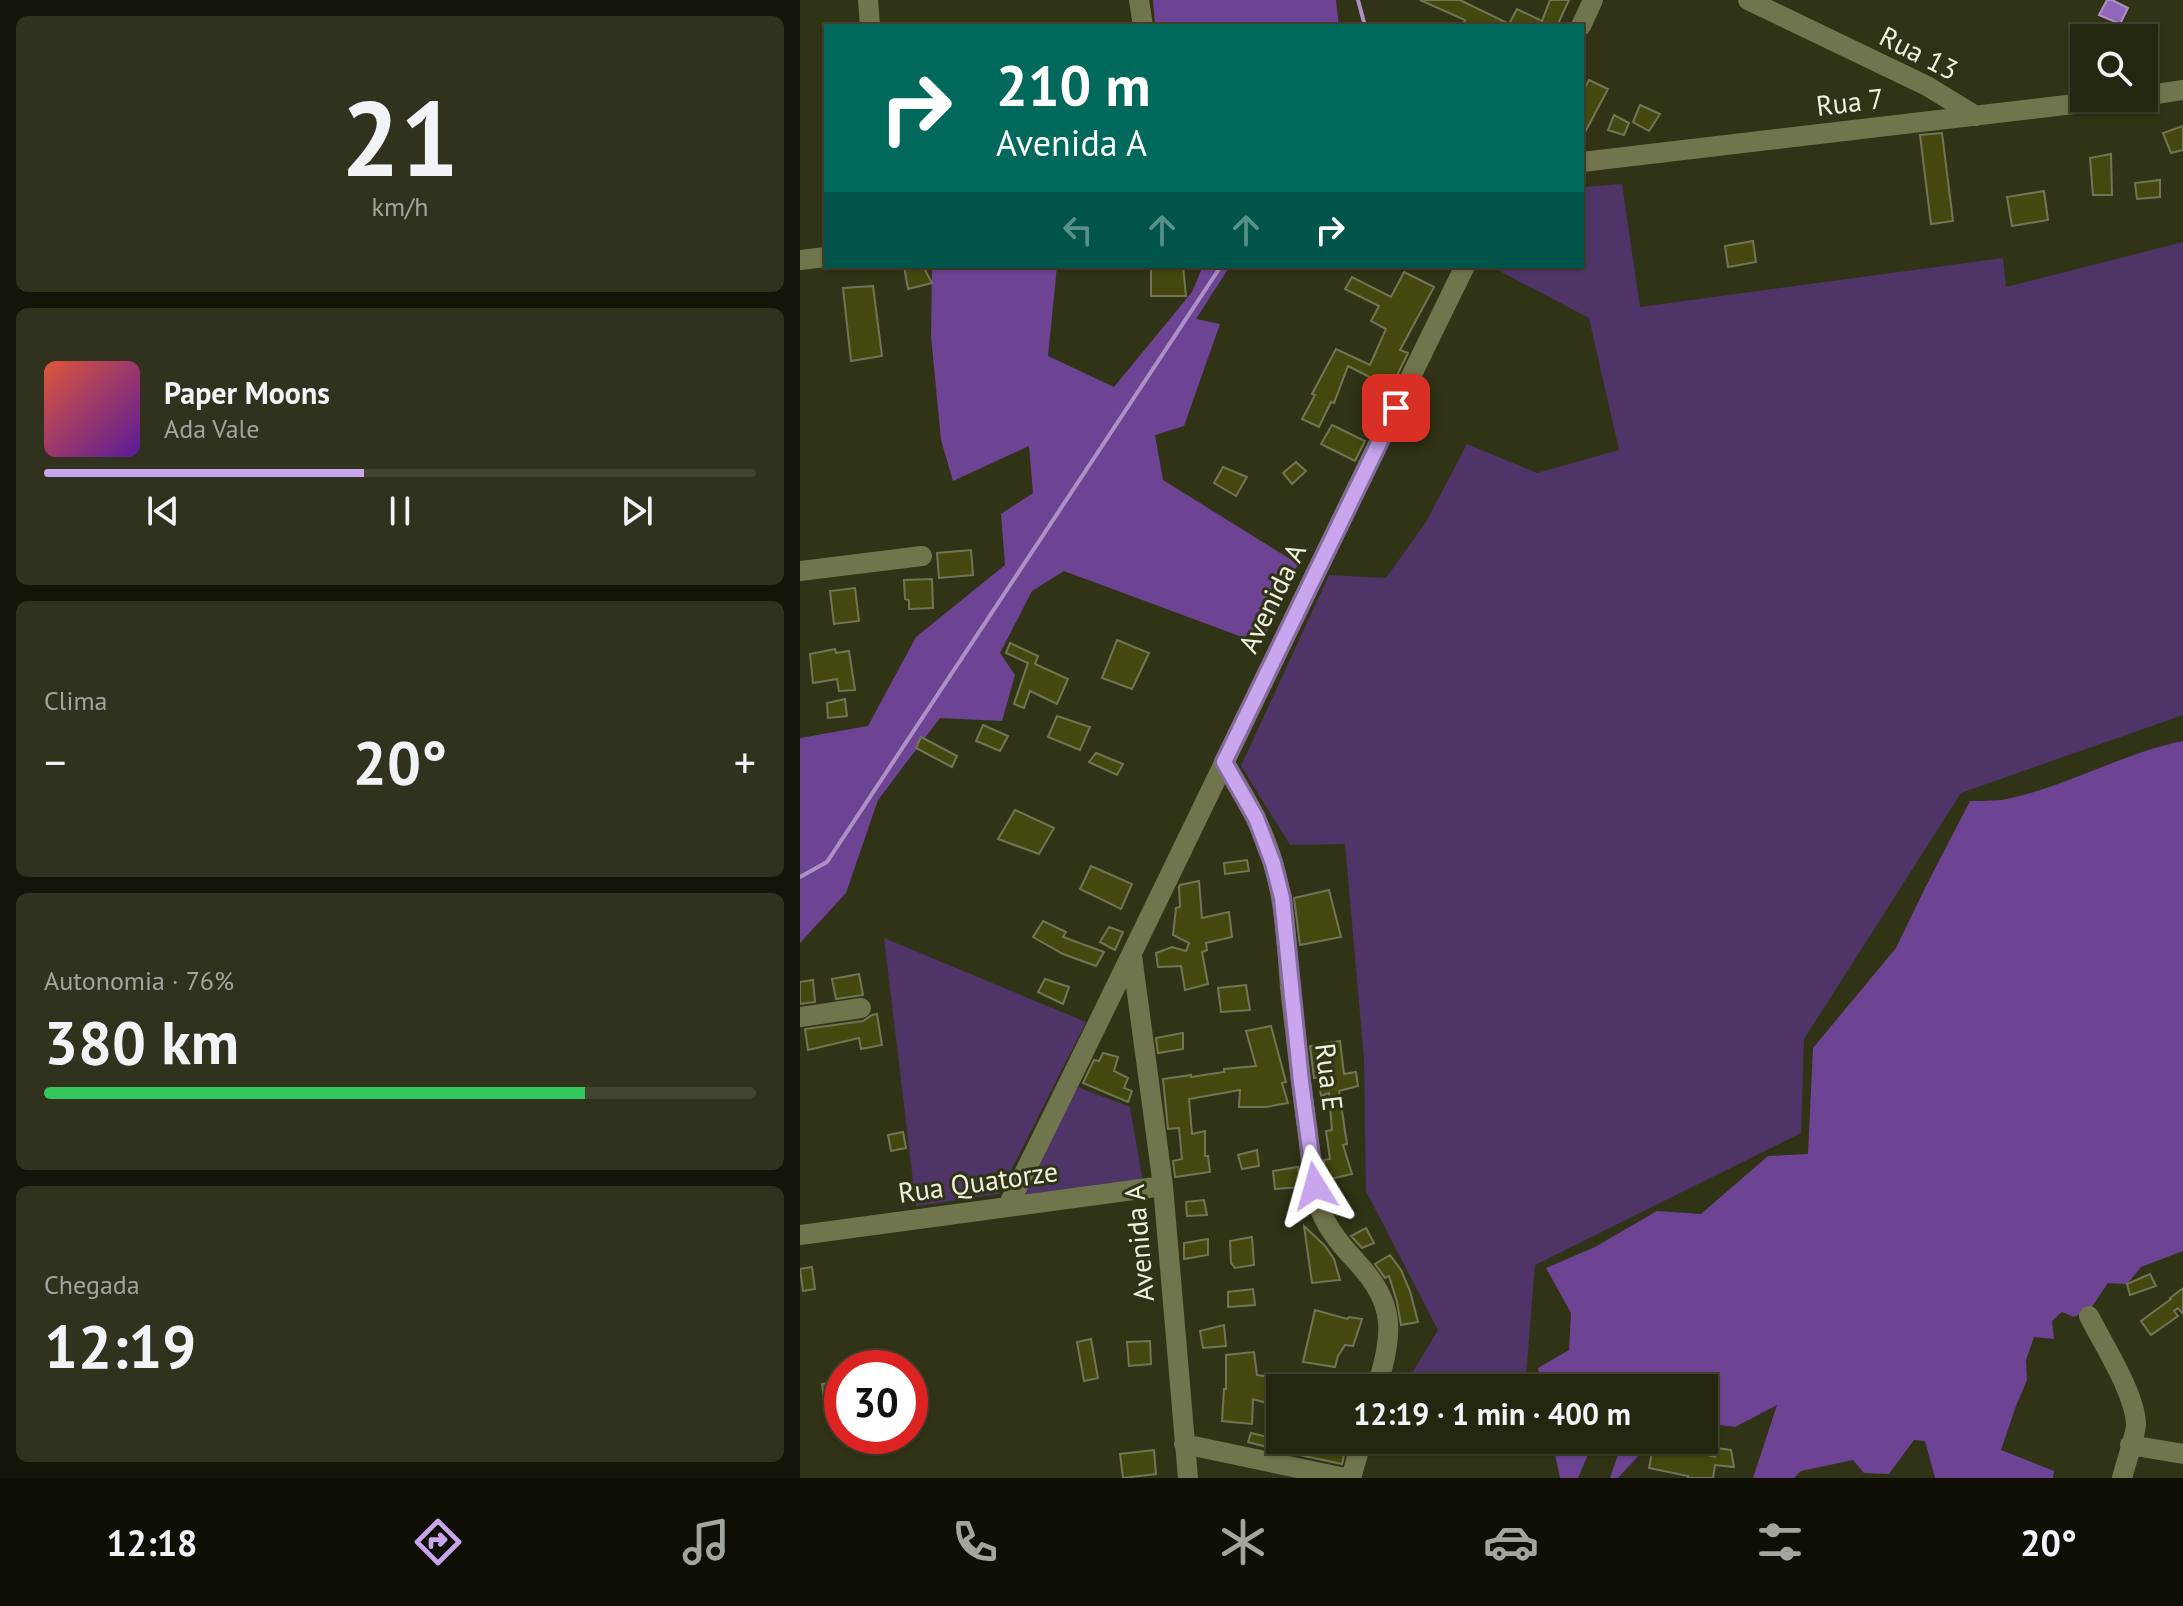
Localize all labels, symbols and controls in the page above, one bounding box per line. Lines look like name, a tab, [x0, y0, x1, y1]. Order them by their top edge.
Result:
street label: Rua 13	[1874, 17, 1965, 88]
map controls	[2070, 24, 2158, 112]
button: search	[2070, 24, 2158, 112]
text: 210 m	[996, 49, 1151, 121]
icon: right	[864, 56, 968, 160]
text: 21	[341, 70, 459, 205]
street label: Rua 7	[1814, 79, 1886, 124]
text: Avenida A	[996, 119, 1147, 166]
text: km/h	[372, 190, 429, 223]
icon: left	[1056, 208, 1100, 252]
icon: ahead	[1140, 208, 1184, 252]
icon: ahead	[1224, 208, 1268, 252]
icon: right	[1308, 208, 1352, 252]
text: Paper Moons	[164, 373, 330, 412]
pin	[1362, 374, 1430, 442]
icon: arrive	[1374, 386, 1418, 430]
text: Ada Vale	[164, 412, 259, 445]
icon: previous	[141, 489, 185, 533]
icon: pause	[378, 489, 422, 533]
icon: next	[615, 489, 659, 533]
street label: Avenida A	[1229, 536, 1314, 659]
text: Clima	[44, 684, 107, 717]
text: 20°	[353, 723, 447, 801]
text: −	[44, 733, 66, 790]
text: +	[734, 733, 756, 790]
text: Autonomia · 76%	[44, 964, 234, 997]
text: 380 km	[44, 1003, 239, 1081]
street label: Rua E	[1307, 1041, 1352, 1113]
position arrow	[1273, 1144, 1357, 1228]
street label: Rua Quatorze	[896, 1152, 1060, 1211]
street label: Avenida A	[1115, 1182, 1162, 1303]
text: Chegada	[44, 1268, 140, 1301]
text: 12:19	[44, 1307, 196, 1385]
speed limit sign: 30	[824, 1350, 928, 1454]
text: 12:19 · 1 min · 400 m	[1353, 1394, 1631, 1433]
icon: directions	[410, 1514, 466, 1570]
icon: music	[678, 1514, 734, 1570]
icon: phone	[947, 1514, 1003, 1570]
icon: climate	[1215, 1514, 1271, 1570]
icon: car	[1483, 1514, 1539, 1570]
icon: filters	[1752, 1514, 1808, 1570]
text: 12:18	[106, 1519, 198, 1566]
text: 20°	[2020, 1519, 2077, 1566]

